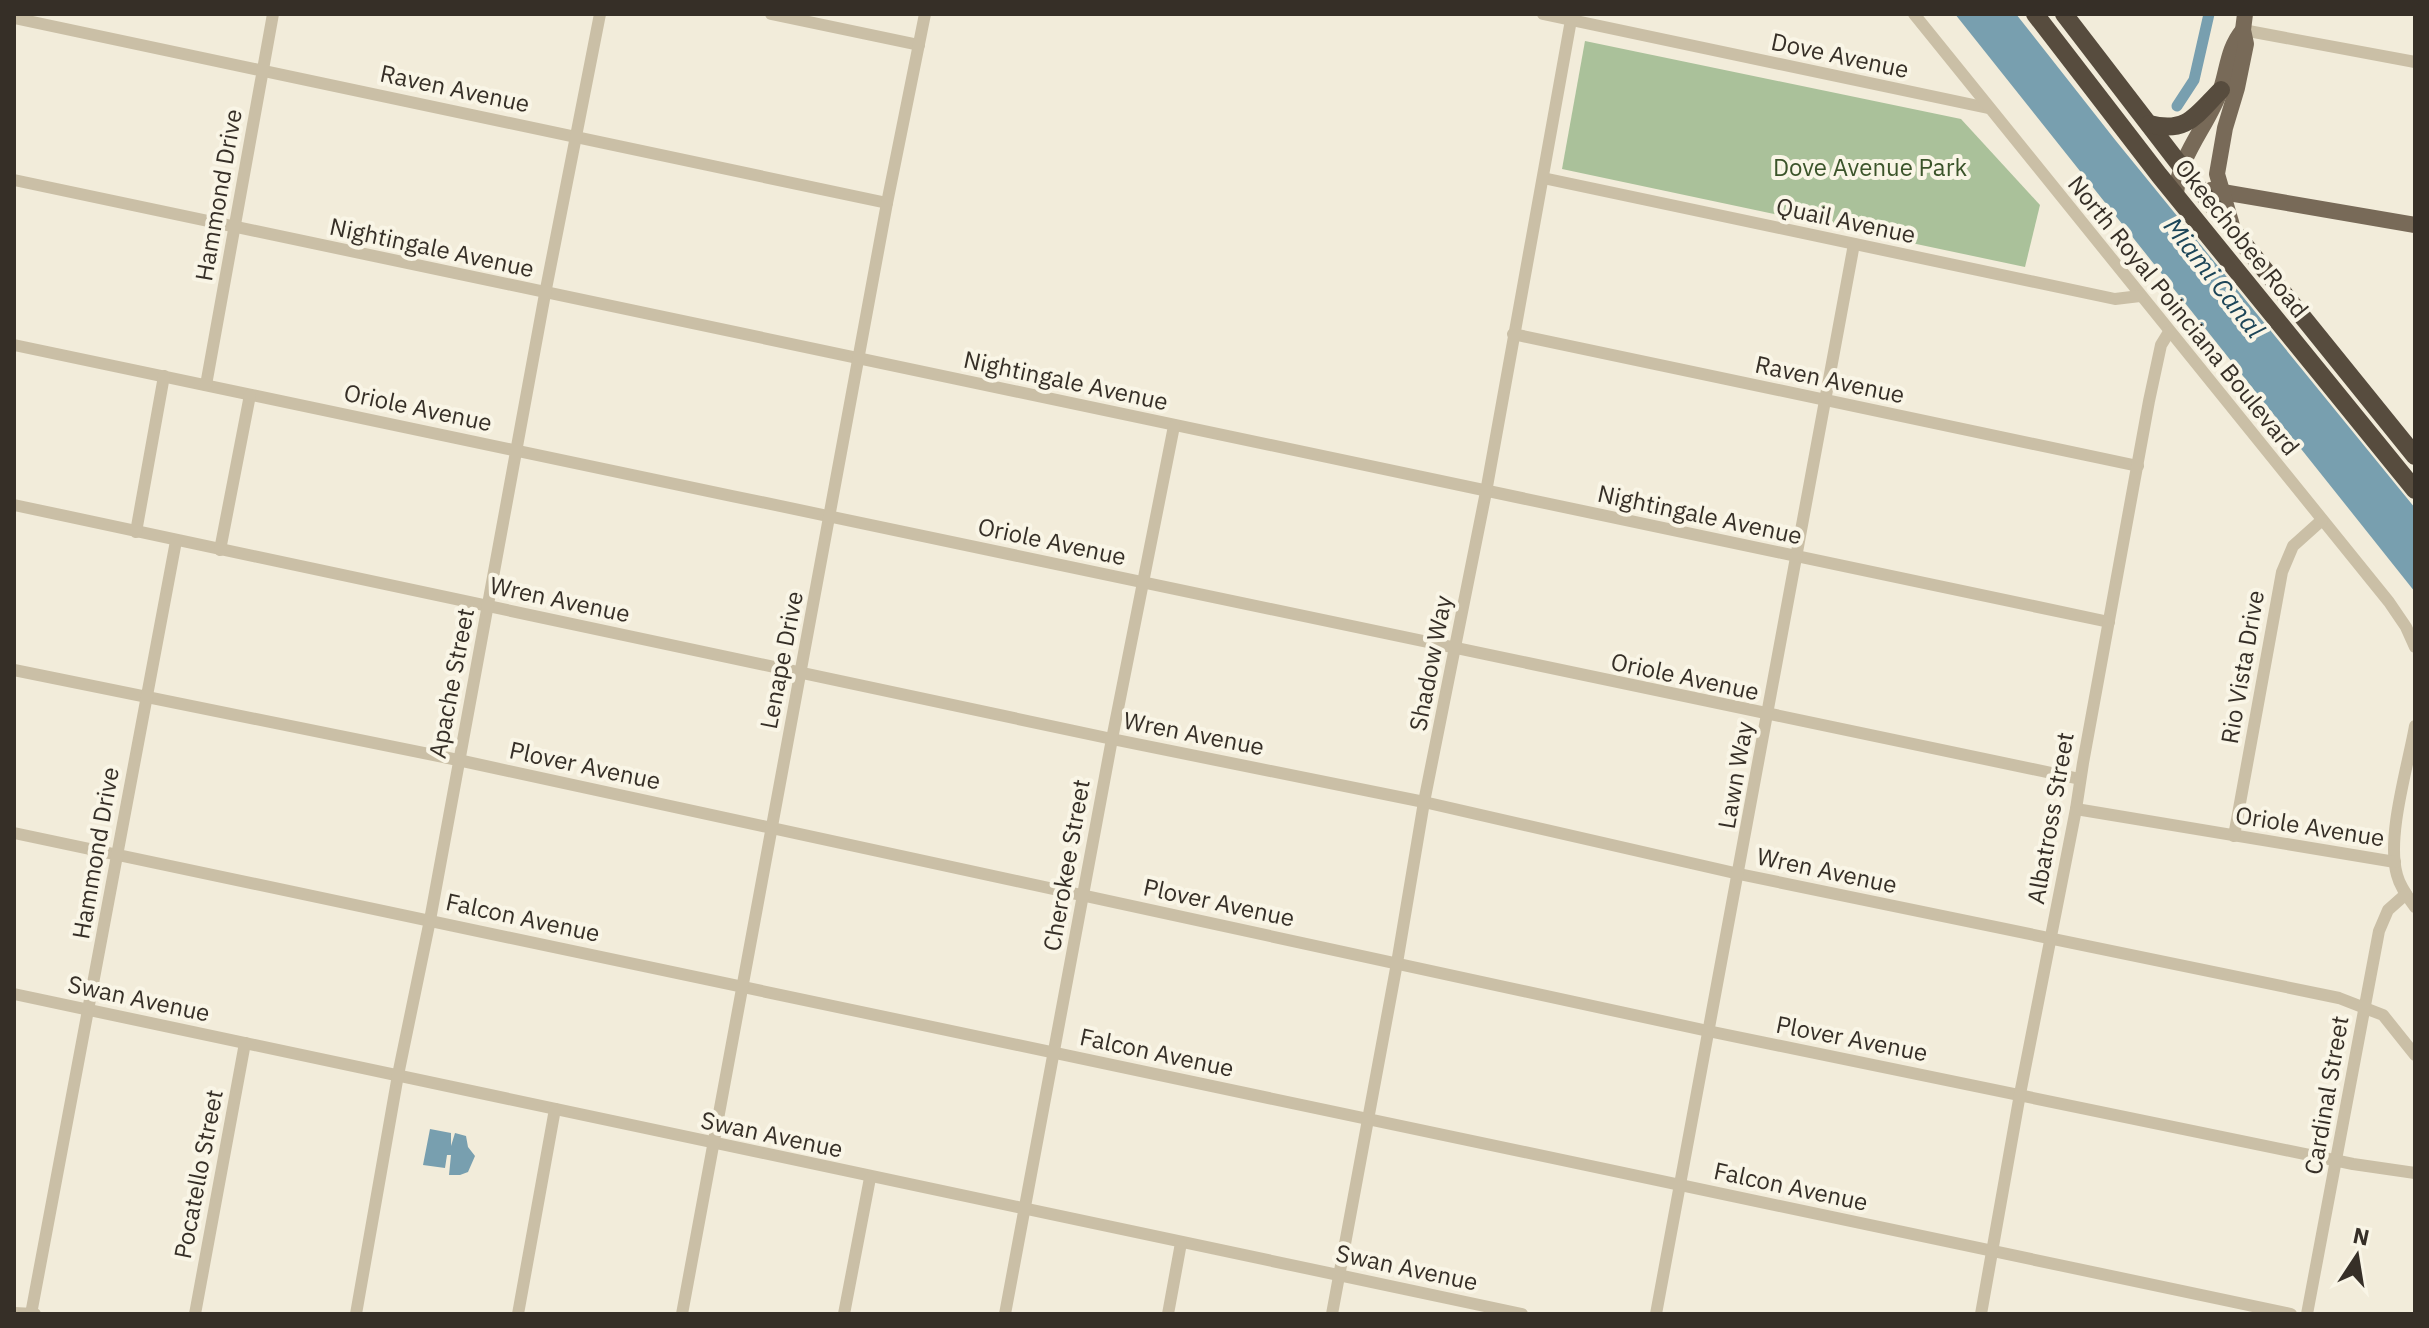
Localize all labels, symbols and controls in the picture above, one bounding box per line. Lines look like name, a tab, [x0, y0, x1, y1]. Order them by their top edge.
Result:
street label: Dove Avenue	[1768, 25, 1912, 85]
street label: Raven Avenue	[377, 57, 533, 119]
street label: Hammond Drive	[187, 107, 249, 283]
park label: Dove Avenue Park	[1773, 151, 1967, 183]
street label: Okeechobee Road	[2168, 152, 2316, 324]
street label: North Royal Poinciana Boulevard	[2061, 168, 2307, 462]
street label: Quail Avenue	[1773, 190, 1919, 250]
street label: Nightingale Avenue	[327, 210, 537, 284]
water label: Miami Canal	[2157, 210, 2273, 345]
street label: Nightingale Avenue	[961, 343, 1171, 417]
street label: Raven Avenue	[1752, 348, 1908, 410]
street label: Oriole Avenue	[341, 376, 495, 438]
street label: Nightingale Avenue	[1595, 477, 1805, 551]
street label: Oriole Avenue	[975, 510, 1129, 572]
street label: Wren Avenue	[487, 569, 633, 629]
street label: Lenape Drive	[752, 588, 810, 732]
street label: Rio Vista Drive	[2213, 588, 2271, 746]
street label: Shadow Way	[1401, 592, 1459, 734]
street label: Apache Street	[421, 605, 481, 761]
street label: Oriole Avenue	[1608, 645, 1762, 707]
street label: Wren Avenue	[1121, 704, 1267, 762]
street label: Lawn Way	[1710, 719, 1760, 831]
street label: Albatross Street	[2019, 730, 2081, 906]
street label: Plover Avenue	[506, 733, 664, 797]
street label: Hammond Drive	[64, 765, 126, 941]
street label: Cherokee Street	[1035, 777, 1097, 953]
street label: Oriole Avenue	[2233, 798, 2387, 854]
street label: Wren Avenue	[1754, 840, 1900, 900]
street label: Plover Avenue	[1140, 870, 1298, 934]
street label: Falcon Avenue	[443, 885, 603, 949]
street label: Swan Avenue	[65, 967, 213, 1029]
street label: Plover Avenue	[1773, 1008, 1931, 1068]
street label: Cardinal Street	[2296, 1013, 2356, 1177]
street label: Falcon Avenue	[1077, 1020, 1237, 1084]
street label: Pocatello Street	[166, 1087, 230, 1261]
street label: Swan Avenue	[698, 1103, 846, 1165]
street label: Falcon Avenue	[1711, 1154, 1871, 1218]
north arrow	[2317, 1216, 2397, 1296]
text: N	[2350, 1220, 2372, 1252]
street label: Swan Avenue	[1333, 1236, 1481, 1298]

